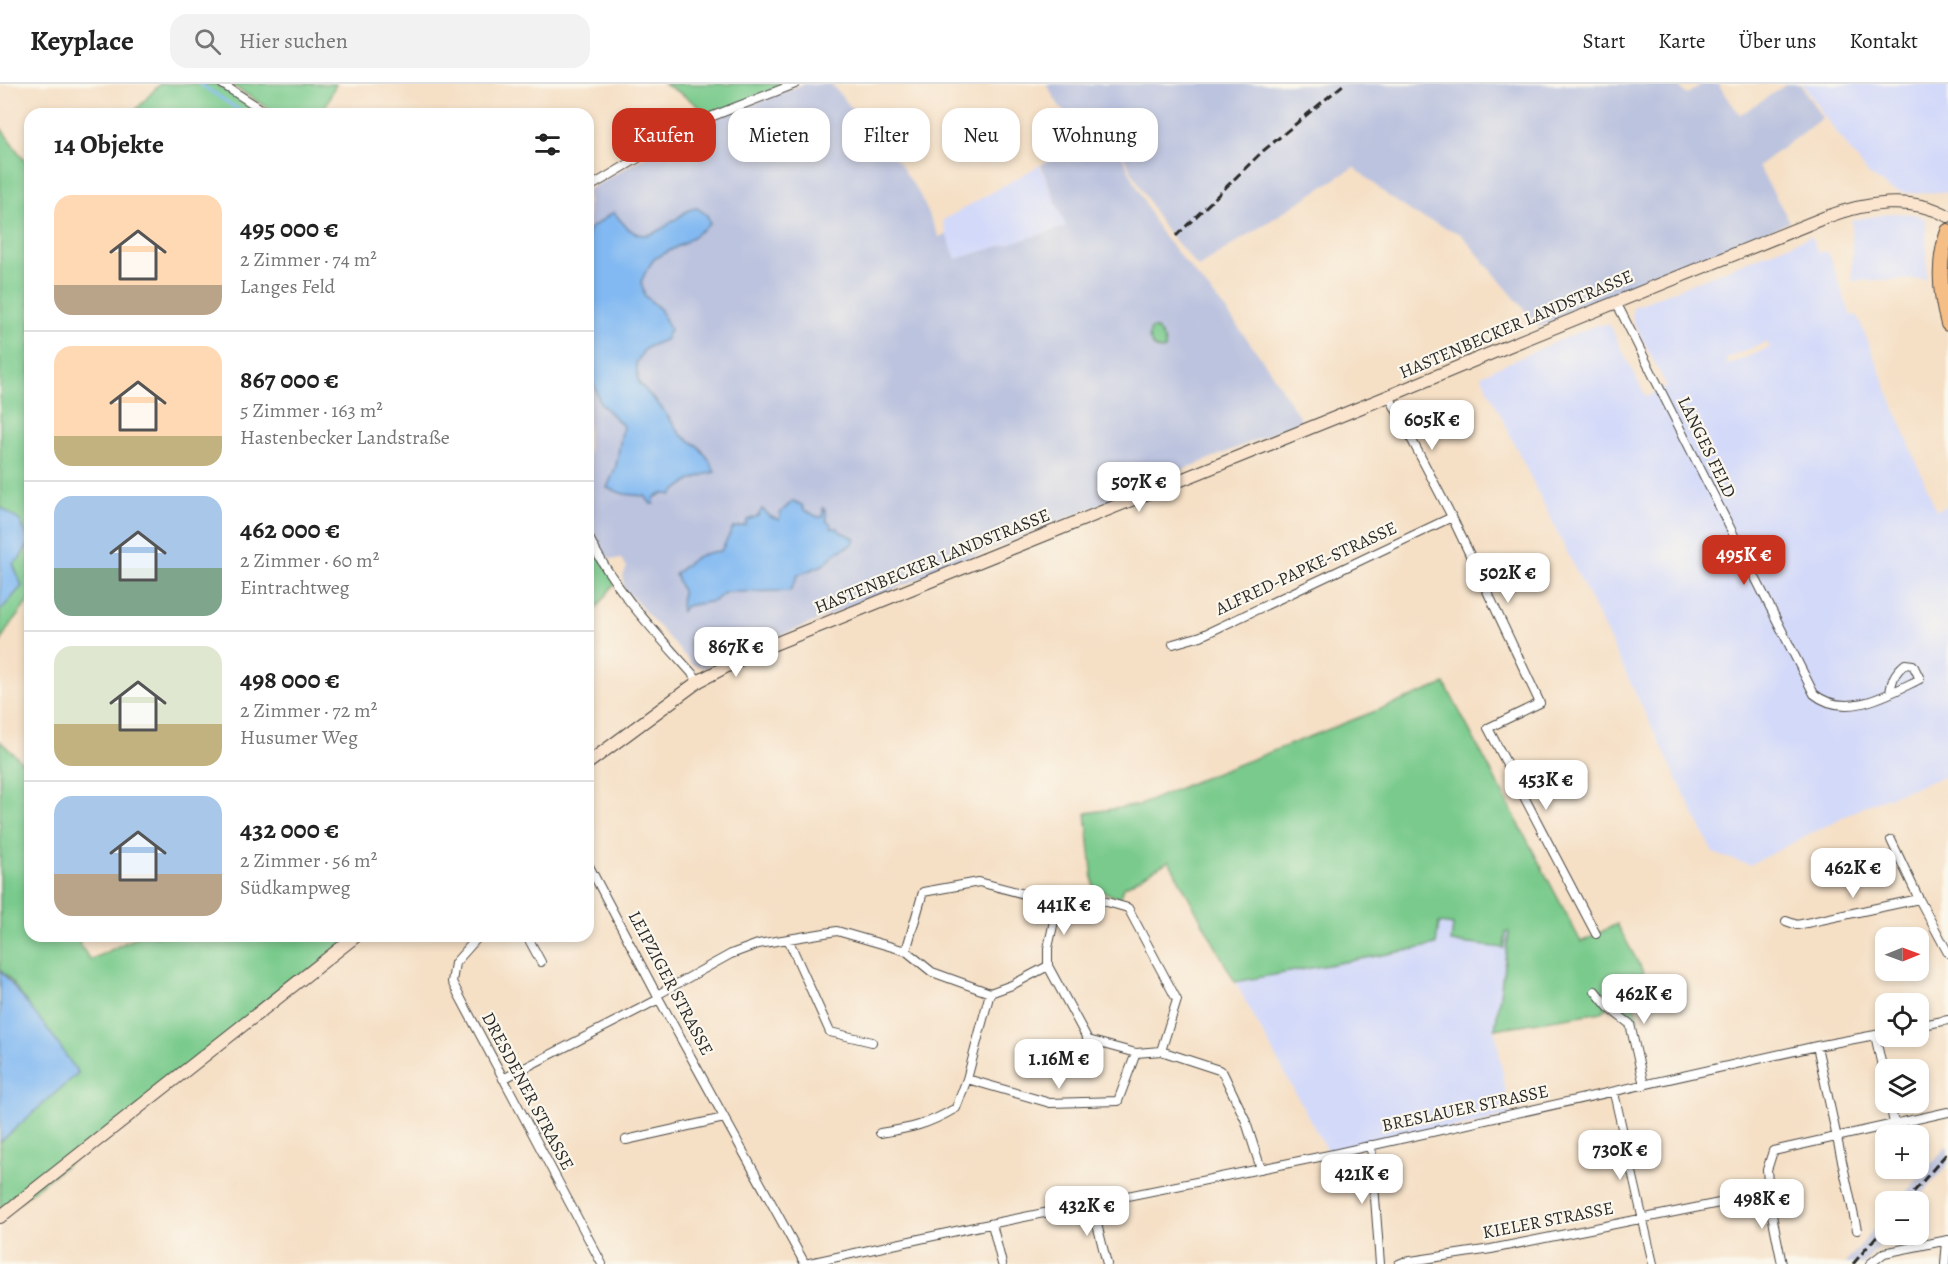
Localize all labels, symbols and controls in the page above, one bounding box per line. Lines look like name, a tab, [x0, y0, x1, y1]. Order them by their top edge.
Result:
search box	[170, 14, 590, 68]
text: Keyplace	[30, 22, 134, 60]
icon: search	[191, 25, 224, 58]
text: Hier suchen	[239, 26, 348, 56]
text: Start	[1583, 27, 1625, 55]
text: Karte	[1658, 27, 1706, 55]
text: Über uns	[1739, 27, 1816, 55]
text: Kontakt	[1849, 27, 1918, 55]
chip: Kaufen	[612, 108, 716, 162]
chip: Mieten	[728, 108, 830, 162]
chip: Filter	[842, 108, 930, 162]
chip: Neu	[942, 108, 1020, 162]
chip: Wohnung	[1032, 108, 1158, 162]
text: 14 Objekte	[54, 127, 164, 162]
icon: filters	[531, 128, 564, 161]
text: 495 000 €	[240, 211, 339, 246]
icon: home	[102, 219, 174, 291]
text: 2 Zimmer · 74 m²	[240, 246, 377, 273]
street label: HASTENBECKER LANDSTRASSE	[1395, 264, 1637, 384]
text: Langes Feld	[240, 273, 335, 300]
text: 867 000 €	[240, 362, 339, 397]
icon: home	[102, 370, 174, 442]
street label: LANGES FELD	[1672, 392, 1742, 502]
text: 5 Zimmer · 163 m²	[240, 397, 383, 424]
pin: 605K €	[1383, 400, 1481, 451]
text: 605K €	[1404, 406, 1460, 433]
text: Hastenbecker Landstraße	[240, 424, 450, 451]
pin: 507K €	[1090, 462, 1188, 513]
text: 507K €	[1111, 468, 1167, 495]
street label: HASTENBECKER LANDSTRASSE	[811, 503, 1053, 619]
text: 462 000 €	[240, 512, 340, 547]
street label: ALFRED-PAPKE-STRASSE	[1210, 515, 1401, 621]
icon: home	[102, 520, 174, 592]
pin: 495K €	[1695, 535, 1793, 586]
text: 495K €	[1716, 541, 1772, 568]
text: 2 Zimmer · 60 m²	[240, 547, 379, 574]
pin: 502K €	[1459, 553, 1557, 604]
text: 502K €	[1480, 559, 1536, 586]
text: Eintrachtweg	[240, 574, 350, 601]
pin: 867K €	[687, 627, 785, 678]
text: 867K €	[708, 633, 764, 660]
text: 498 000 €	[240, 662, 340, 697]
icon: home	[102, 670, 174, 742]
text: 2 Zimmer · 72 m²	[240, 697, 377, 724]
text: Husumer Weg	[240, 724, 358, 751]
pin: 453K €	[1497, 760, 1595, 811]
text: 453K €	[1519, 766, 1573, 793]
text: 432 000 €	[240, 812, 339, 847]
icon: home	[102, 820, 174, 892]
text: 2 Zimmer · 56 m²	[240, 847, 377, 874]
pin: 462K €	[1804, 848, 1902, 899]
text: 462K €	[1825, 854, 1881, 881]
text: Südkampweg	[240, 874, 350, 901]
pin: 441K €	[1015, 885, 1113, 936]
text: 441K €	[1037, 891, 1091, 918]
street label: LEIPZIGER STRASSE	[623, 907, 719, 1059]
north arrow	[1875, 927, 1929, 981]
map controls	[1875, 927, 1929, 1245]
pin: 462K €	[1595, 974, 1693, 1025]
text: 462K €	[1616, 980, 1672, 1007]
button: locate	[1875, 993, 1929, 1047]
street label: DRESDENER STRASSE	[476, 1008, 580, 1174]
pin: 1.16M €	[1004, 1039, 1114, 1090]
text: 1.16M €	[1029, 1045, 1089, 1072]
button: layers	[1875, 1059, 1929, 1113]
street label: BRESLAUER STRASSE	[1379, 1079, 1551, 1137]
button: +	[1875, 1125, 1929, 1179]
pin: 730K €	[1571, 1130, 1669, 1181]
text: 730K €	[1592, 1136, 1648, 1163]
pin: 421K €	[1313, 1154, 1411, 1205]
text: 421K €	[1335, 1160, 1389, 1187]
pin: 498K €	[1713, 1179, 1811, 1230]
text: 498K €	[1734, 1185, 1790, 1212]
pin: 432K €	[1038, 1186, 1136, 1237]
button: −	[1875, 1191, 1929, 1245]
text: 432K €	[1059, 1192, 1115, 1219]
street label: KIELER STRASSE	[1480, 1196, 1616, 1244]

